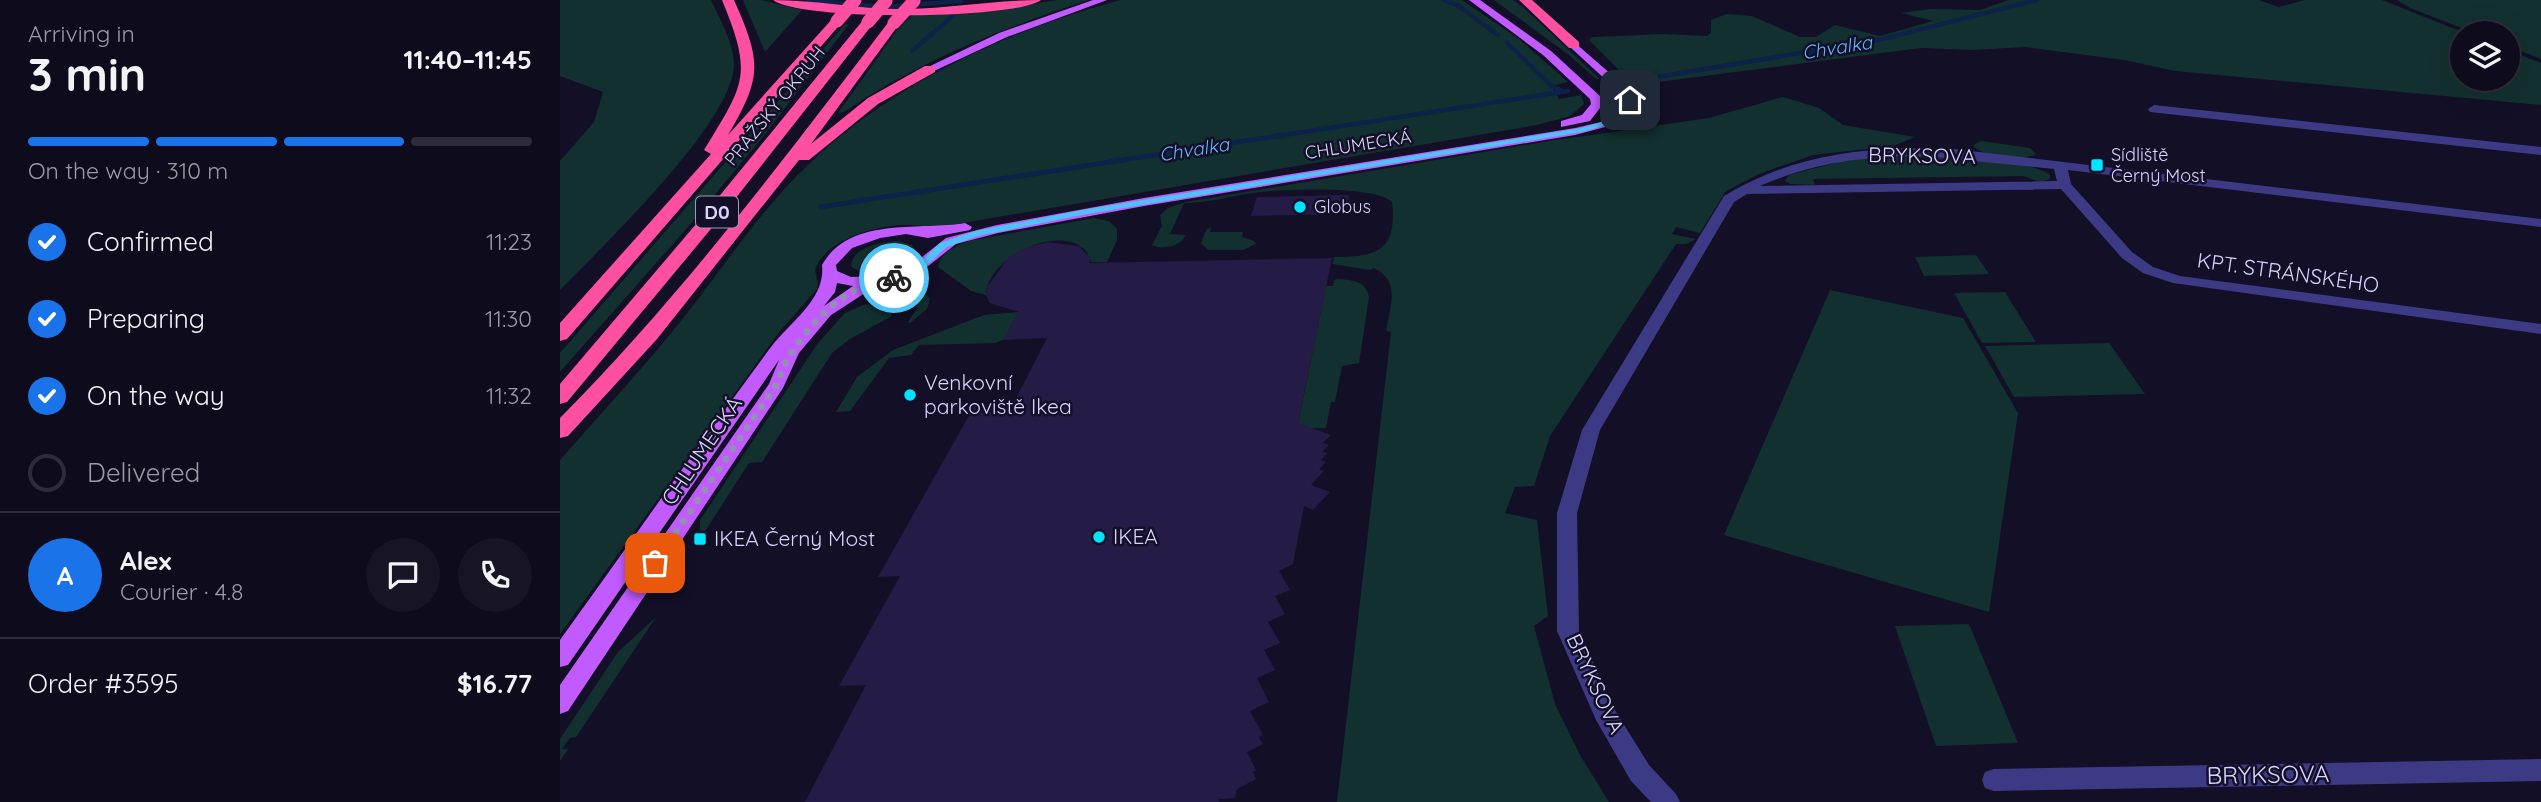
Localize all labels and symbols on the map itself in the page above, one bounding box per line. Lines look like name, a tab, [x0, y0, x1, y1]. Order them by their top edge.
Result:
water label: Chvalka	[1800, 29, 1875, 64]
street label: PRAŽSKÝ OKRUH	[719, 41, 830, 170]
pin	[1600, 70, 1660, 130]
street label: CHLUMECKÁ	[1303, 125, 1413, 164]
water label: Chvalka	[1157, 131, 1232, 166]
street label: BRYKSOVA	[1868, 141, 1976, 169]
place label: Sídliště Černý Most	[2111, 143, 2206, 187]
marker: Sídliště Černý Most	[2089, 157, 2105, 173]
place label: Globus	[1314, 195, 1371, 218]
road number: D0	[696, 196, 738, 228]
marker: Globus	[1292, 199, 1308, 215]
courier	[859, 243, 929, 313]
street label: KPT. STRÁNSKÉHO	[2196, 246, 2381, 298]
place label: Venkovní parkoviště Ikea	[924, 369, 1072, 419]
marker: Venkovní parkoviště Ikea	[902, 387, 918, 403]
street label: CHLUMECKÁ	[655, 391, 747, 510]
place label: IKEA	[1113, 523, 1158, 549]
place label: IKEA Černý Most	[714, 525, 875, 551]
marker: IKEA	[1091, 529, 1107, 545]
marker: IKEA Černý Most	[692, 531, 708, 547]
pin	[625, 533, 685, 593]
street label: BRYKSOVA	[1561, 629, 1630, 738]
street label: BRYKSOVA	[2206, 758, 2330, 790]

